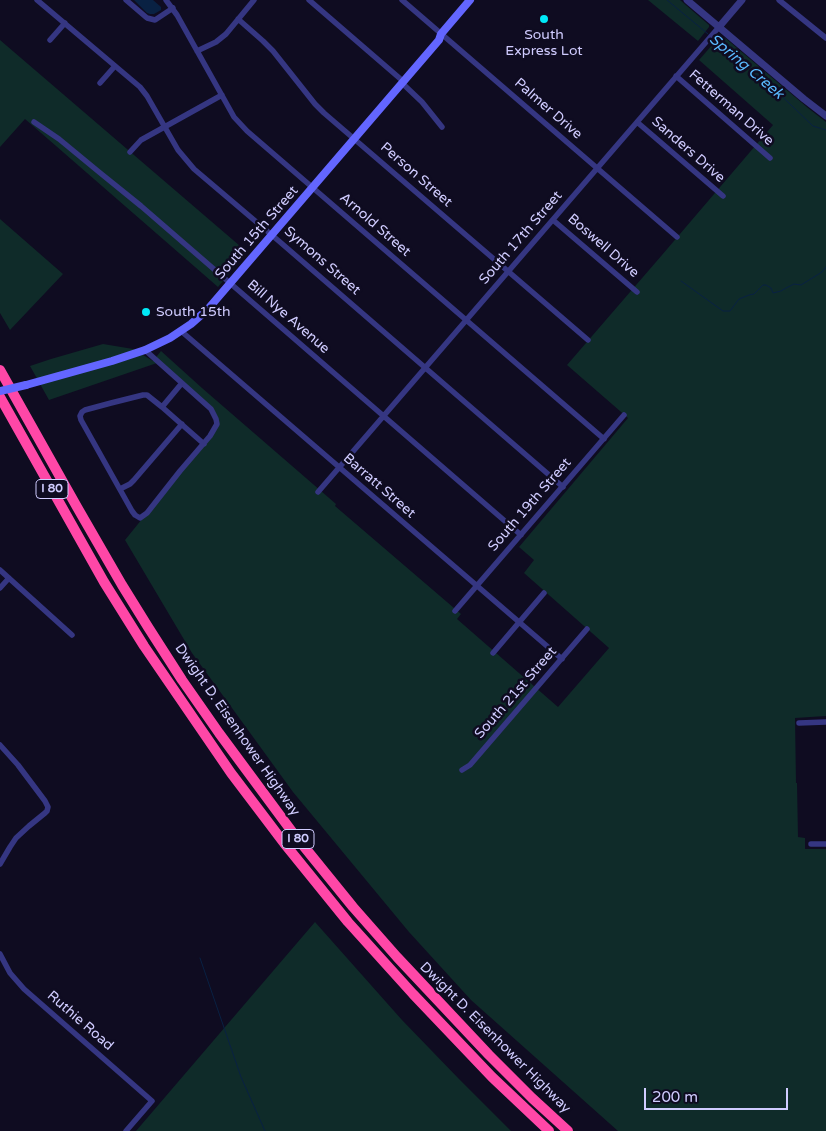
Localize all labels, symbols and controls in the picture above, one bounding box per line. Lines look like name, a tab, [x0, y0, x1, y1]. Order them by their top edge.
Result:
marker: South Express Lot	[538, 13, 550, 25]
place label: South Express Lot	[505, 27, 583, 59]
water label: Spring Creek	[705, 31, 787, 103]
street label: Fetterman Drive	[685, 67, 777, 149]
street label: Palmer Drive	[511, 75, 585, 143]
street label: Sanders Drive	[648, 113, 728, 187]
street label: Person Street	[377, 139, 455, 211]
street label: South 15th Street	[212, 183, 302, 283]
street label: South 17th Street	[476, 188, 566, 288]
street label: Arnold Street	[336, 190, 414, 260]
street label: Boswell Drive	[564, 211, 642, 281]
street label: Symons Street	[280, 223, 364, 299]
street label: Bill Nye Avenue	[243, 277, 333, 357]
place label: South 15th	[156, 304, 231, 320]
marker: South 15th	[140, 306, 152, 318]
street label: Barratt Street	[339, 450, 419, 522]
street label: South 19th Street	[485, 455, 575, 555]
road number: I 80	[36, 479, 68, 498]
street label: Dwight D. Eisenhower Highway	[171, 641, 303, 819]
street label: South 21st Street	[471, 644, 561, 742]
road number: I 80	[282, 830, 314, 849]
street label: Dwight D. Eisenhower Highway	[416, 959, 574, 1117]
street label: Ruthie Road	[43, 988, 117, 1054]
scale bar	[646, 1078, 790, 1110]
text: 200 m	[652, 1088, 698, 1106]

